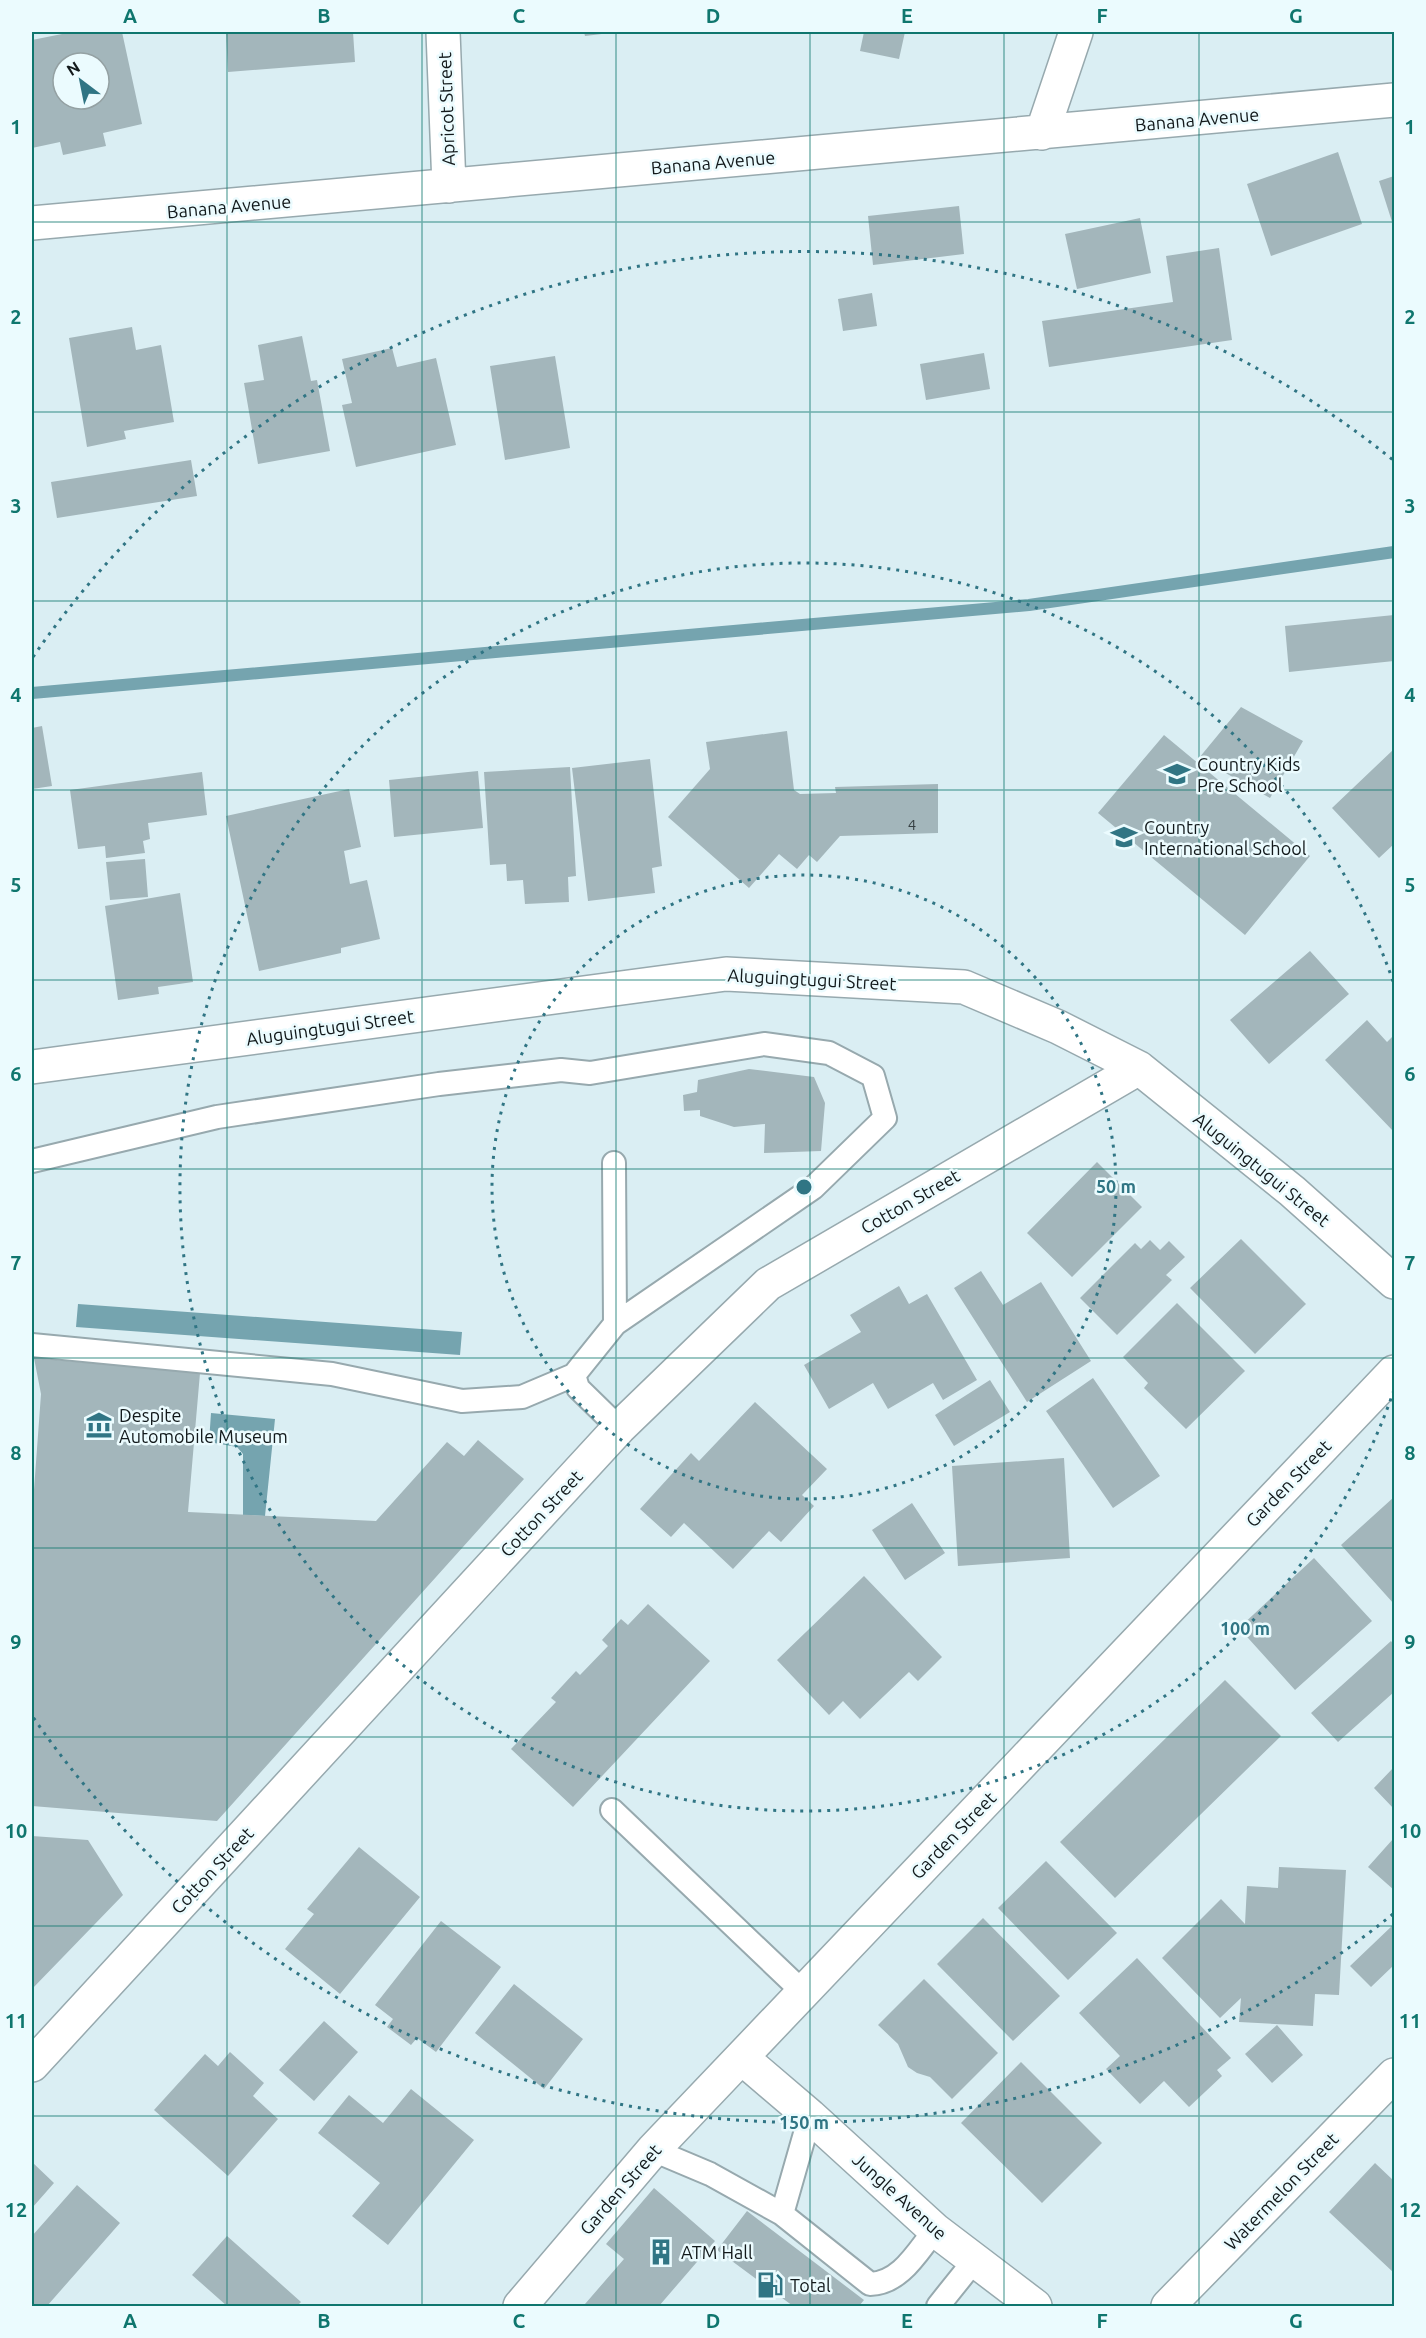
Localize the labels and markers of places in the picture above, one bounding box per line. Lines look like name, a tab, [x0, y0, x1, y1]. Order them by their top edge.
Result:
place label: Country Kids Pre School	[1197, 754, 1300, 795]
school or university icon: Country Kids Pre School	[1162, 759, 1192, 789]
place label: Country International School	[1144, 817, 1307, 858]
school or university icon: Country International School	[1109, 822, 1139, 852]
centre of rings	[794, 1177, 814, 1197]
place label: Despite Automobile Museum	[119, 1405, 288, 1446]
museum icon: Despite Automobile Museum	[84, 1410, 114, 1440]
building icon: ATM Hall	[646, 2237, 676, 2267]
place label: ATM Hall	[681, 2242, 753, 2262]
fuel station icon: Total	[755, 2270, 785, 2300]
place label: Total	[790, 2275, 831, 2295]

